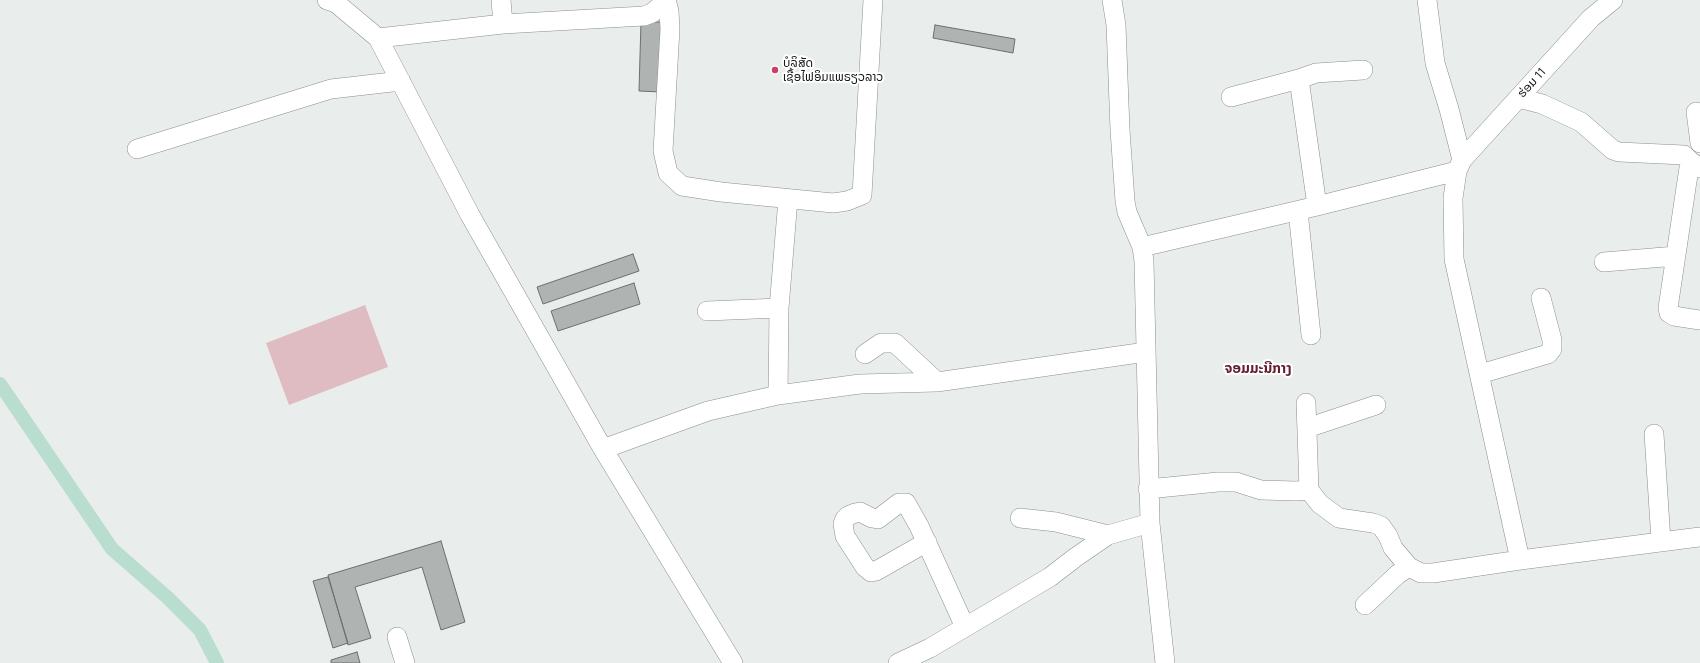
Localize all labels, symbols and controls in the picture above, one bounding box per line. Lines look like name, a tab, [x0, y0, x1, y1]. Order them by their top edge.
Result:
place label: ບໍລິສັດ ເຊື້ອໄຟອິມແພຣຽວລາວ	[783, 56, 883, 84]
marker: ບໍລິສັດ ເຊື້ອໄຟອິມແພຣຽວລາວ	[770, 65, 780, 75]
street label: ຮ່ອມ 11	[1515, 65, 1549, 101]
district label: ຈອມມະນີກາງ	[1224, 361, 1292, 377]

